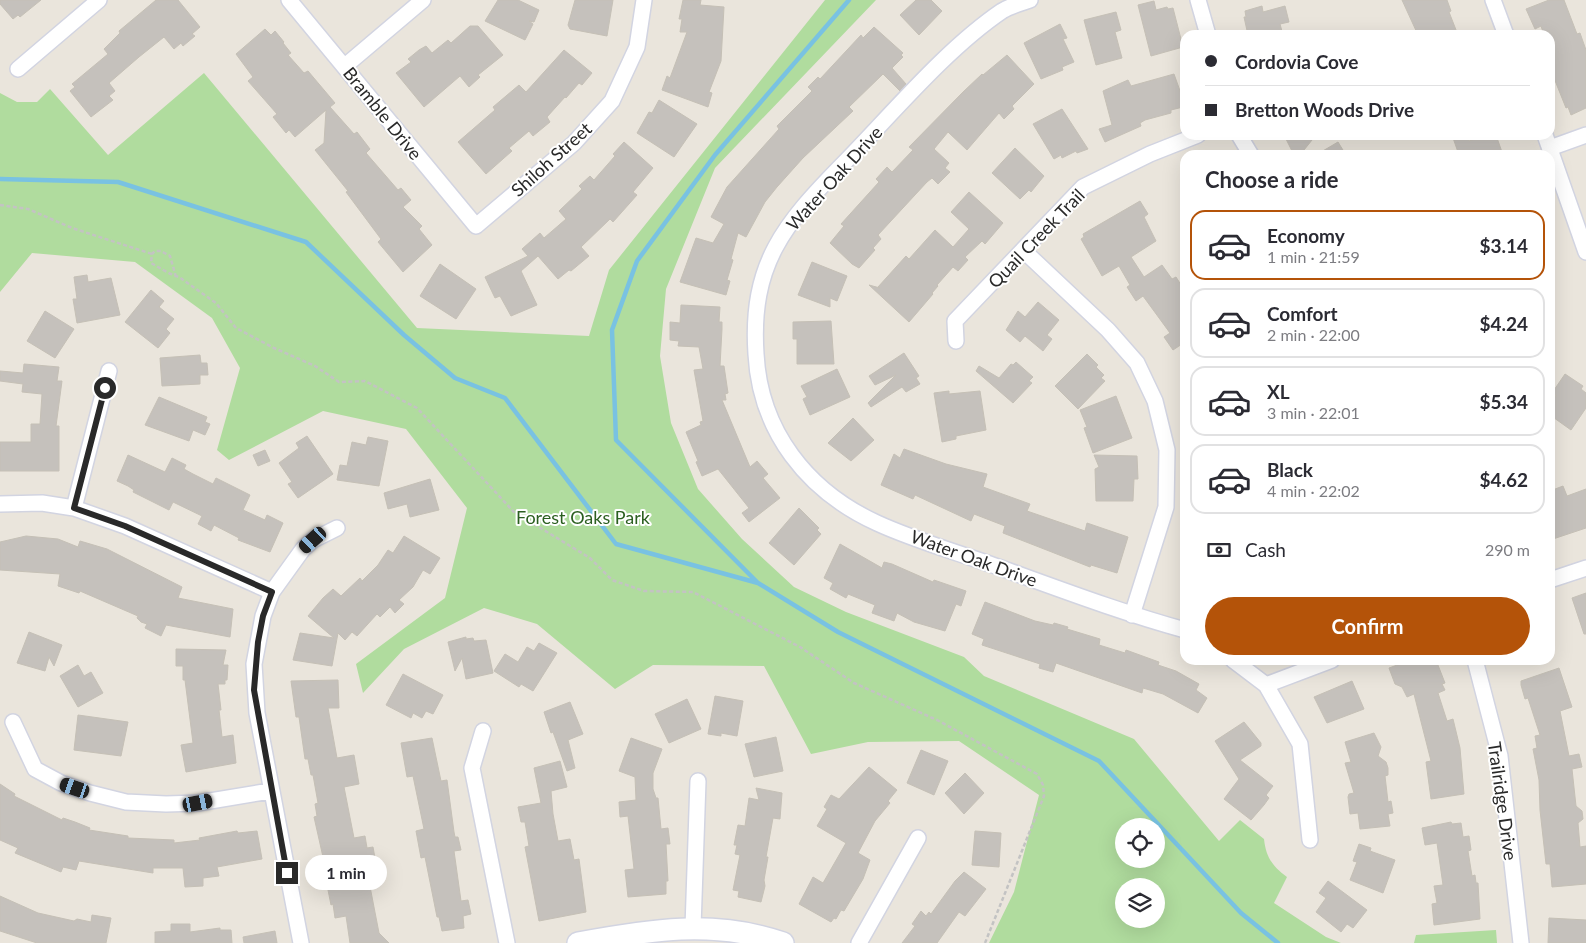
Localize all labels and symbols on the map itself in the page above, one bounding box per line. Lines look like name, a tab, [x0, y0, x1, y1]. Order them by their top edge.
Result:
street label: Bramble Drive	[339, 62, 427, 164]
street label: Shiloh Street	[506, 117, 596, 201]
street label: Water Oak Drive	[781, 121, 887, 235]
street label: Quail Creek Trail	[983, 184, 1089, 292]
route start	[94, 377, 116, 399]
park label: Forest Oaks Park	[516, 506, 651, 528]
car	[296, 524, 329, 556]
street label: Water Oak Drive	[908, 525, 1040, 591]
street label: Trailridge Drive	[1484, 740, 1522, 862]
car	[58, 776, 91, 800]
car	[181, 793, 214, 813]
callout: 1 min	[304, 856, 387, 890]
route end	[276, 862, 298, 884]

